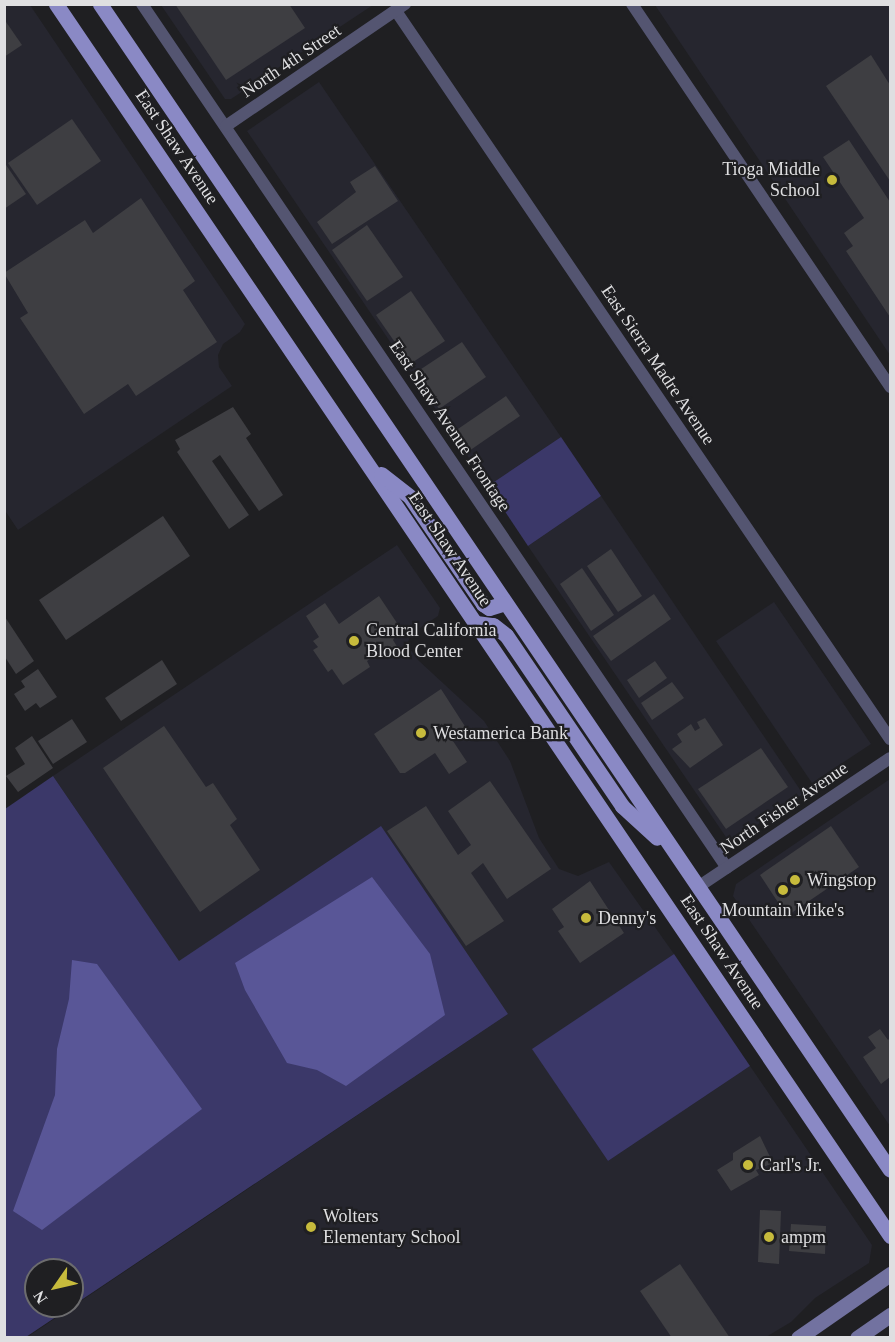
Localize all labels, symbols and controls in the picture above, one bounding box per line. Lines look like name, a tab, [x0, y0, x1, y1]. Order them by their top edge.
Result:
street label: North 4th Street	[237, 20, 345, 102]
street label: East Shaw Avenue	[130, 85, 224, 209]
place label: Tioga Middle School	[722, 159, 820, 201]
marker: Tioga Middle School	[825, 173, 839, 187]
street label: East Sierra Madre Avenue	[596, 281, 720, 449]
street label: East Shaw Avenue Frontage	[384, 336, 516, 516]
street label: East Shaw Avenue	[403, 487, 497, 611]
place label: Central California Blood Center	[366, 620, 496, 662]
marker: Central California Blood Center	[347, 634, 361, 648]
place label: Westamerica Bank	[433, 722, 568, 744]
marker: Westamerica Bank	[414, 726, 428, 740]
street label: North Fisher Avenue	[716, 757, 852, 859]
place label: Wingstop	[807, 869, 876, 891]
marker: Wingstop	[788, 873, 802, 887]
marker: Mountain Mike's	[776, 883, 790, 897]
street label: East Shaw Avenue	[675, 890, 769, 1014]
place label: Mountain Mike's	[722, 899, 844, 921]
place label: Denny's	[598, 907, 656, 929]
marker: Denny's	[579, 911, 593, 925]
place label: Carl's Jr.	[760, 1154, 822, 1176]
marker: Carl's Jr.	[741, 1158, 755, 1172]
place label: Wolters Elementary School	[323, 1206, 460, 1248]
marker: Wolters Elementary School	[304, 1220, 318, 1234]
place label: ampm	[781, 1226, 826, 1248]
marker: ampm	[762, 1230, 776, 1244]
north arrow	[24, 1258, 84, 1318]
text: N	[30, 1288, 51, 1307]

